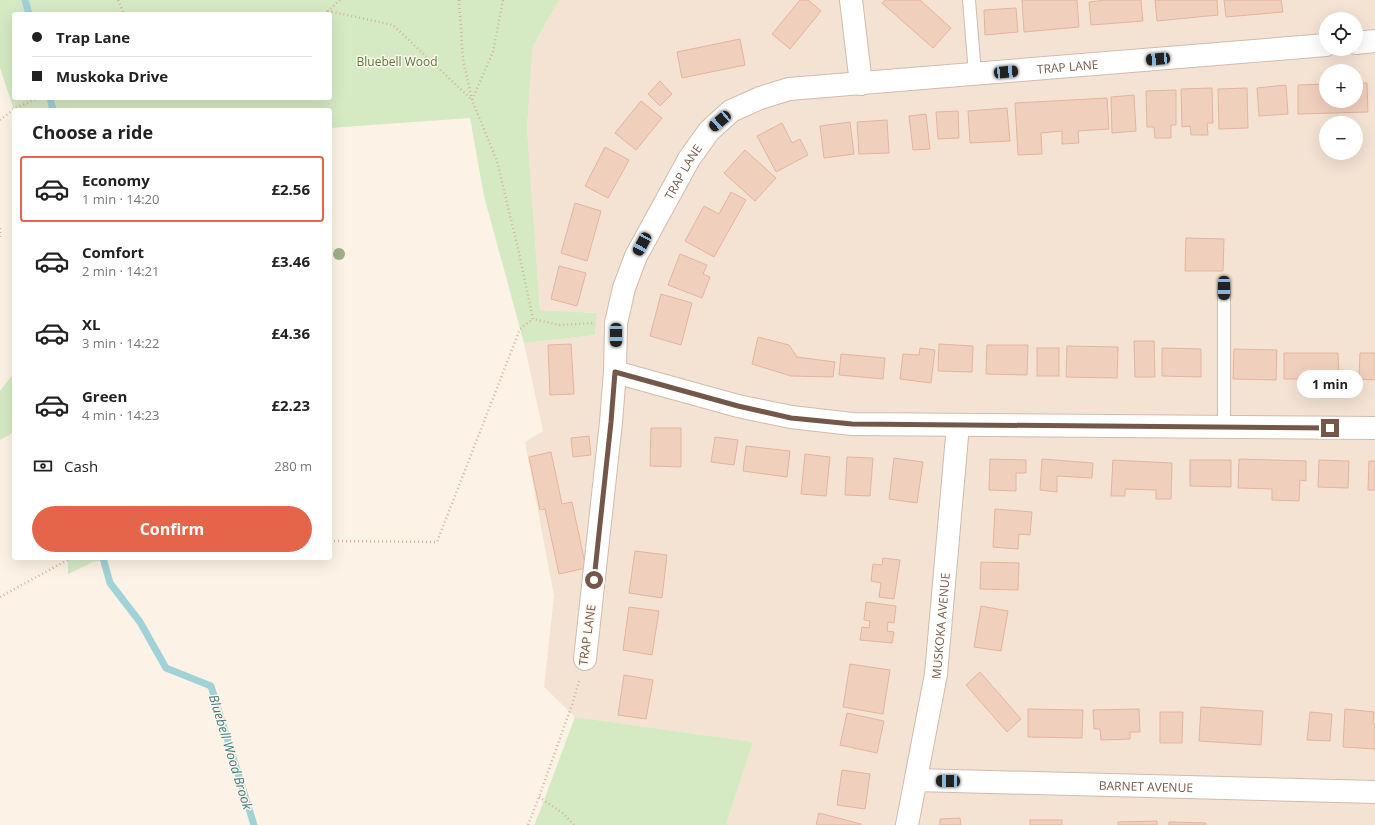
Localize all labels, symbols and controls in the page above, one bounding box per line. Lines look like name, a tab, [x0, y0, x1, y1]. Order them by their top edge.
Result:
map controls	[1319, 12, 1363, 160]
button: locate	[1319, 12, 1363, 56]
text: Trap Lane	[56, 27, 130, 47]
car	[1146, 52, 1170, 66]
park label: Bluebell Wood	[357, 53, 438, 70]
street label: TRAP LANE	[1036, 55, 1099, 77]
button: +	[1319, 64, 1363, 108]
car	[994, 65, 1018, 79]
text: Muskoka Drive	[56, 66, 168, 86]
car	[707, 109, 733, 133]
button: −	[1319, 116, 1363, 160]
text: Choose a ride	[32, 120, 153, 144]
street label: TRAP LANE	[660, 141, 706, 203]
text: Economy	[82, 170, 150, 190]
icon: car	[34, 171, 70, 207]
text: £2.56	[271, 179, 310, 199]
text: 1 min · 14:20	[82, 190, 159, 208]
car	[631, 231, 653, 257]
text: Comfort	[82, 242, 144, 262]
icon: car	[34, 243, 70, 279]
text: £3.46	[271, 251, 310, 271]
text: 2 min · 14:21	[82, 262, 159, 280]
car	[1218, 276, 1230, 300]
text: XL	[82, 314, 100, 334]
icon: car	[34, 315, 70, 351]
text: £4.36	[271, 323, 310, 343]
car	[610, 323, 622, 347]
text: 3 min · 14:22	[82, 334, 159, 352]
callout: 1 min	[1297, 370, 1363, 398]
text: 1 min	[1312, 375, 1348, 393]
text: Green	[82, 386, 127, 406]
icon: car	[34, 387, 70, 423]
text: £2.23	[271, 395, 310, 415]
text: 4 min · 14:23	[82, 406, 159, 424]
route end	[1321, 419, 1339, 437]
icon: cash	[32, 455, 54, 477]
text: Cash	[64, 456, 98, 476]
text: 280 m	[274, 457, 312, 475]
button: Confirm	[32, 506, 312, 552]
route start	[585, 571, 603, 589]
street label: MUSKOKA AVENUE	[927, 572, 953, 680]
street label: TRAP LANE	[574, 603, 600, 667]
water label: Bluebell Wood Brook	[205, 692, 257, 812]
car	[936, 775, 960, 787]
street label: BARNET AVENUE	[1099, 776, 1193, 796]

